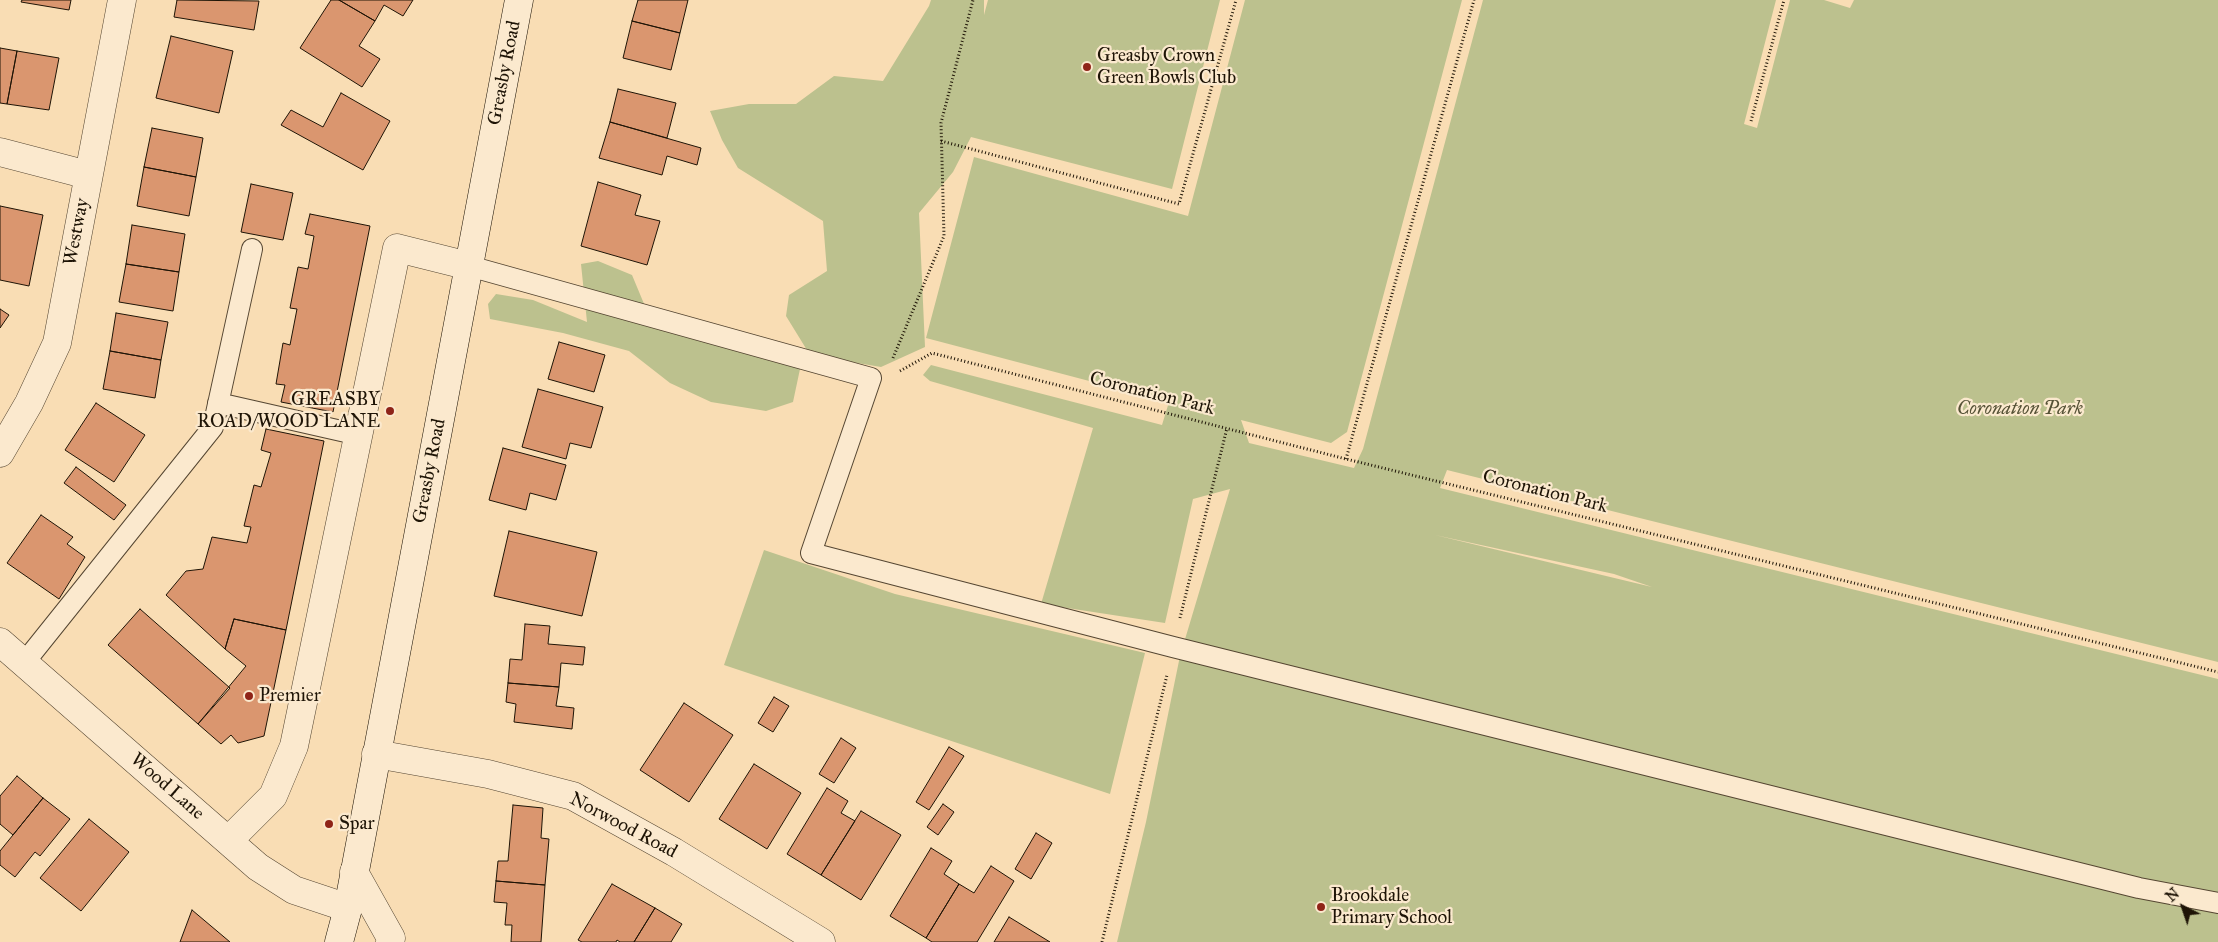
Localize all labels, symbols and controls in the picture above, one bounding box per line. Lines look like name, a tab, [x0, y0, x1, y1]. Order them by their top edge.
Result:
street label: Greasby Road	[484, 19, 526, 127]
place label: Greasby Crown Green Bowls Club	[1097, 45, 1236, 89]
marker: Greasby Crown Green Bowls Club	[1081, 61, 1093, 73]
street label: Westway	[59, 196, 95, 268]
street label: Coronation Park	[1087, 367, 1217, 421]
place label: GREASBY ROAD/WOOD LANE	[197, 389, 380, 433]
park label: Coronation Park	[1957, 398, 2083, 420]
marker: GREASBY ROAD/WOOD LANE	[384, 405, 396, 417]
street label: Greasby Road	[409, 417, 451, 525]
street label: Coronation Park	[1480, 465, 1610, 519]
place label: Premier	[259, 685, 321, 707]
marker: Premier	[243, 690, 255, 702]
street label: Wood Lane	[125, 749, 209, 825]
street label: Norwood Road	[565, 788, 681, 864]
place label: Spar	[339, 813, 375, 835]
marker: Spar	[323, 818, 335, 830]
north arrow	[2158, 882, 2208, 932]
place label: Brookdale Primary School	[1331, 885, 1452, 929]
text: N	[2163, 885, 2183, 906]
marker: Brookdale Primary School	[1315, 901, 1327, 913]

